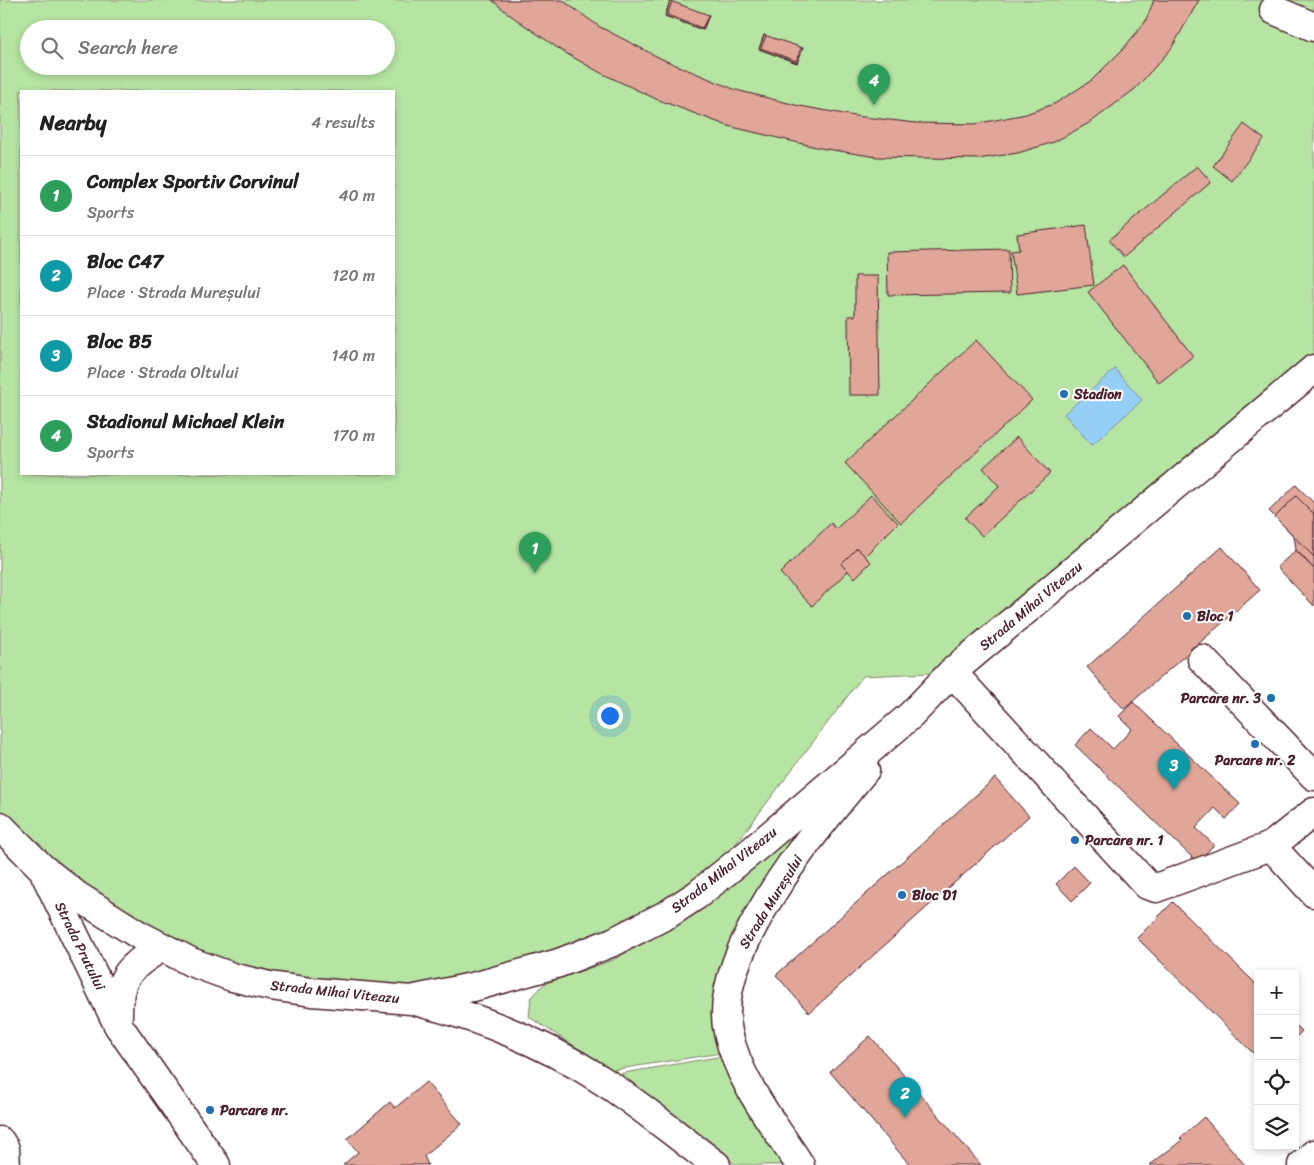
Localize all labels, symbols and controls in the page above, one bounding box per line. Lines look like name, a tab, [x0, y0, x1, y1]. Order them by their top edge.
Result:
search box	[20, 20, 395, 75]
text: Search here	[78, 31, 178, 64]
icon: search	[38, 34, 66, 62]
pin: 4	[858, 64, 890, 105]
text: Nearby	[40, 104, 106, 142]
text: 4 results	[311, 108, 375, 137]
text: Complex Sportiv Corvinul	[87, 165, 299, 198]
text: 1	[53, 181, 59, 210]
text: 40 m	[338, 181, 375, 210]
text: Sports	[87, 198, 134, 227]
text: Bloc C47	[87, 245, 163, 278]
text: 2	[51, 261, 61, 290]
text: 120 m	[332, 261, 375, 290]
text: Place · Strada Mureșului	[87, 278, 260, 307]
text: Bloc B5	[87, 325, 152, 358]
text: 3	[52, 341, 60, 370]
text: 140 m	[332, 341, 375, 370]
text: Place · Strada Oltului	[87, 358, 238, 387]
place label: Stadion	[1073, 382, 1122, 407]
marker: Stadion	[1058, 388, 1070, 400]
text: Stadionul Michael Klein	[87, 405, 284, 438]
text: 4	[51, 421, 61, 450]
text: 170 m	[332, 421, 375, 450]
text: Sports	[87, 438, 134, 467]
pin: 1	[519, 532, 551, 573]
street label: Strada Mihai Viteazu	[973, 554, 1089, 657]
place label: Bloc 1	[1197, 604, 1234, 629]
marker: Bloc 1	[1181, 610, 1193, 622]
place label: Parcare nr. 3	[1181, 686, 1261, 711]
marker: Parcare nr. 3	[1265, 692, 1277, 704]
your location	[597, 703, 623, 729]
marker: Parcare nr. 2	[1249, 738, 1261, 750]
place label: Parcare nr. 2	[1215, 748, 1296, 773]
pin: 3	[1158, 749, 1190, 790]
street label: Strada Mihai Viteazu	[665, 820, 783, 920]
place label: Parcare nr. 1	[1085, 828, 1164, 853]
marker: Parcare nr. 1	[1069, 834, 1081, 846]
street label: Strada Mureșului	[732, 849, 811, 954]
place label: Bloc D1	[912, 883, 957, 908]
marker: Bloc D1	[896, 889, 908, 901]
street label: Strada Prutului	[48, 897, 113, 996]
map controls	[1254, 970, 1299, 1150]
button: +	[1254, 970, 1299, 1015]
street label: Strada Mihai Viteazu	[269, 973, 401, 1011]
button: −	[1254, 1015, 1299, 1060]
button: locate	[1254, 1060, 1299, 1105]
pin: 2	[889, 1077, 921, 1118]
place label: Parcare nr.	[220, 1098, 289, 1123]
marker: Parcare nr.	[204, 1104, 216, 1116]
button: layers	[1254, 1105, 1299, 1150]

